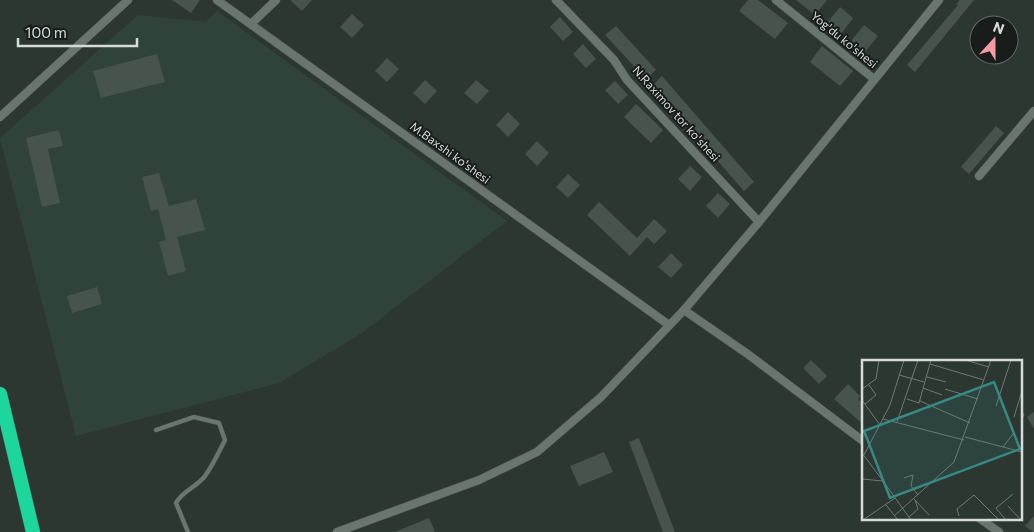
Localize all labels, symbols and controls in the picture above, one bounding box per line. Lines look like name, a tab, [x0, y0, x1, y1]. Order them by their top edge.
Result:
street label: Yog'du ko'shesi	[808, 8, 881, 70]
scale bar	[18, 15, 136, 47]
north arrow	[969, 15, 1019, 65]
text: N	[991, 18, 1007, 37]
text: 100 m	[25, 23, 67, 41]
street label: N.Raximov tor ko'shesi	[630, 63, 723, 164]
street label: M.Baxshi ko'shesi	[408, 118, 493, 186]
inset map	[862, 360, 1022, 520]

